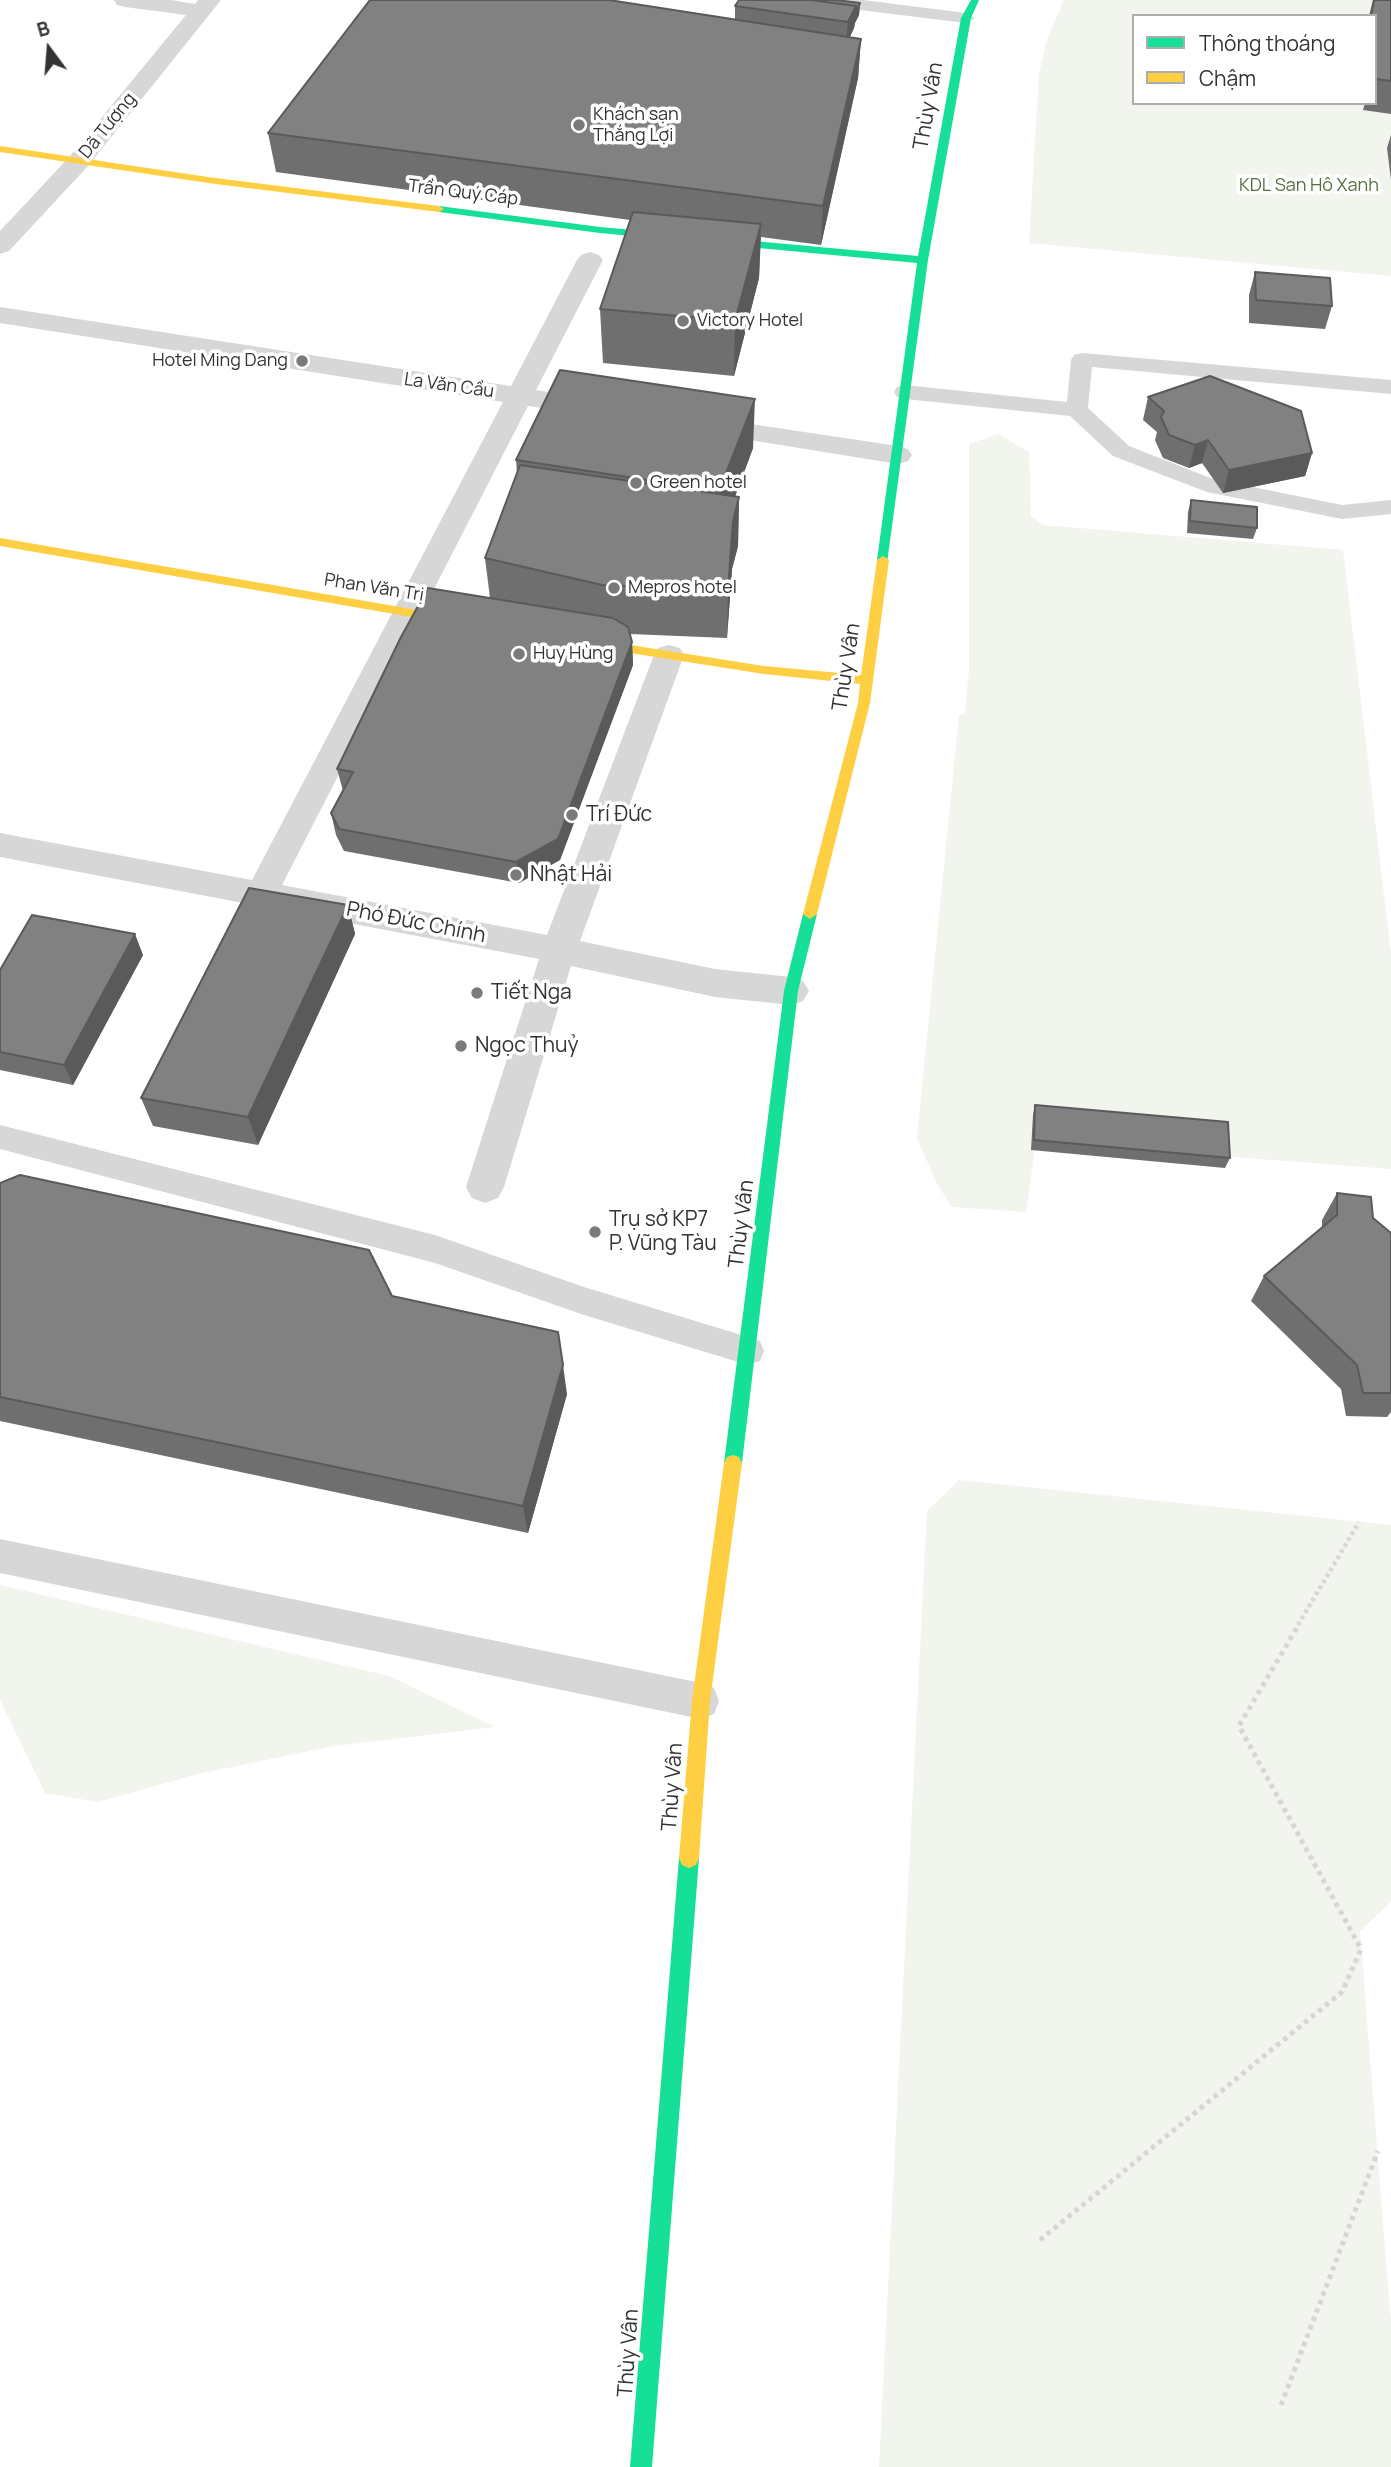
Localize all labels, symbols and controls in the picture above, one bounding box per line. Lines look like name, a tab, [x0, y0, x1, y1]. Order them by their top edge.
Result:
north arrow	[14, 14, 84, 84]
legend	[1132, 14, 1377, 105]
text: B	[34, 15, 53, 43]
text: Thông thoáng	[1199, 29, 1335, 57]
street label: Thùy Vân	[909, 60, 949, 152]
text: Chậm	[1199, 64, 1256, 92]
street label: Dã Tượng	[75, 89, 141, 163]
place label: Khách sạn Thắng Lợi	[593, 104, 679, 146]
marker: Khách sạn Thắng Lợi	[571, 117, 587, 133]
park label: KDL San Hô Xanh	[1239, 175, 1379, 197]
street label: Trần Quý Cáp	[407, 176, 519, 210]
place label: Victory Hotel	[697, 310, 803, 332]
marker: Victory Hotel	[675, 313, 691, 329]
place label: Hotel Ming Dang	[152, 350, 288, 372]
marker: Hotel Ming Dang	[294, 353, 310, 369]
street label: La Văn Cầu	[403, 369, 495, 403]
place label: Green hotel	[650, 472, 747, 494]
marker: Green hotel	[628, 475, 644, 491]
street label: Phan Văn Trị	[323, 569, 425, 607]
place label: Mepros hotel	[628, 577, 737, 599]
marker: Mepros hotel	[606, 580, 622, 596]
street label: Thùy Vân	[828, 621, 866, 713]
place label: Huy Hùng	[533, 643, 613, 665]
marker: Huy Hùng	[511, 646, 527, 662]
place label: Trí Đức	[586, 802, 652, 828]
marker: Trí Đức	[564, 807, 580, 823]
place label: Nhật Hải	[530, 862, 612, 888]
marker: Nhật Hải	[508, 867, 524, 883]
street label: Phó Đức Chính	[344, 897, 488, 949]
place label: Tiết Nga	[491, 980, 572, 1006]
marker: Tiết Nga	[469, 985, 485, 1001]
place label: Ngọc Thuỷ	[475, 1033, 579, 1059]
marker: Ngọc Thuỷ	[453, 1038, 469, 1054]
street label: Thùy Vân	[724, 1178, 760, 1270]
place label: Trụ sở KP7 P. Vũng Tàu	[609, 1207, 717, 1257]
marker: Trụ sở KP7 P. Vũng Tàu	[587, 1224, 603, 1240]
street label: Thùy Vân	[657, 1742, 689, 1832]
street label: Thùy Vân	[613, 2308, 645, 2398]

